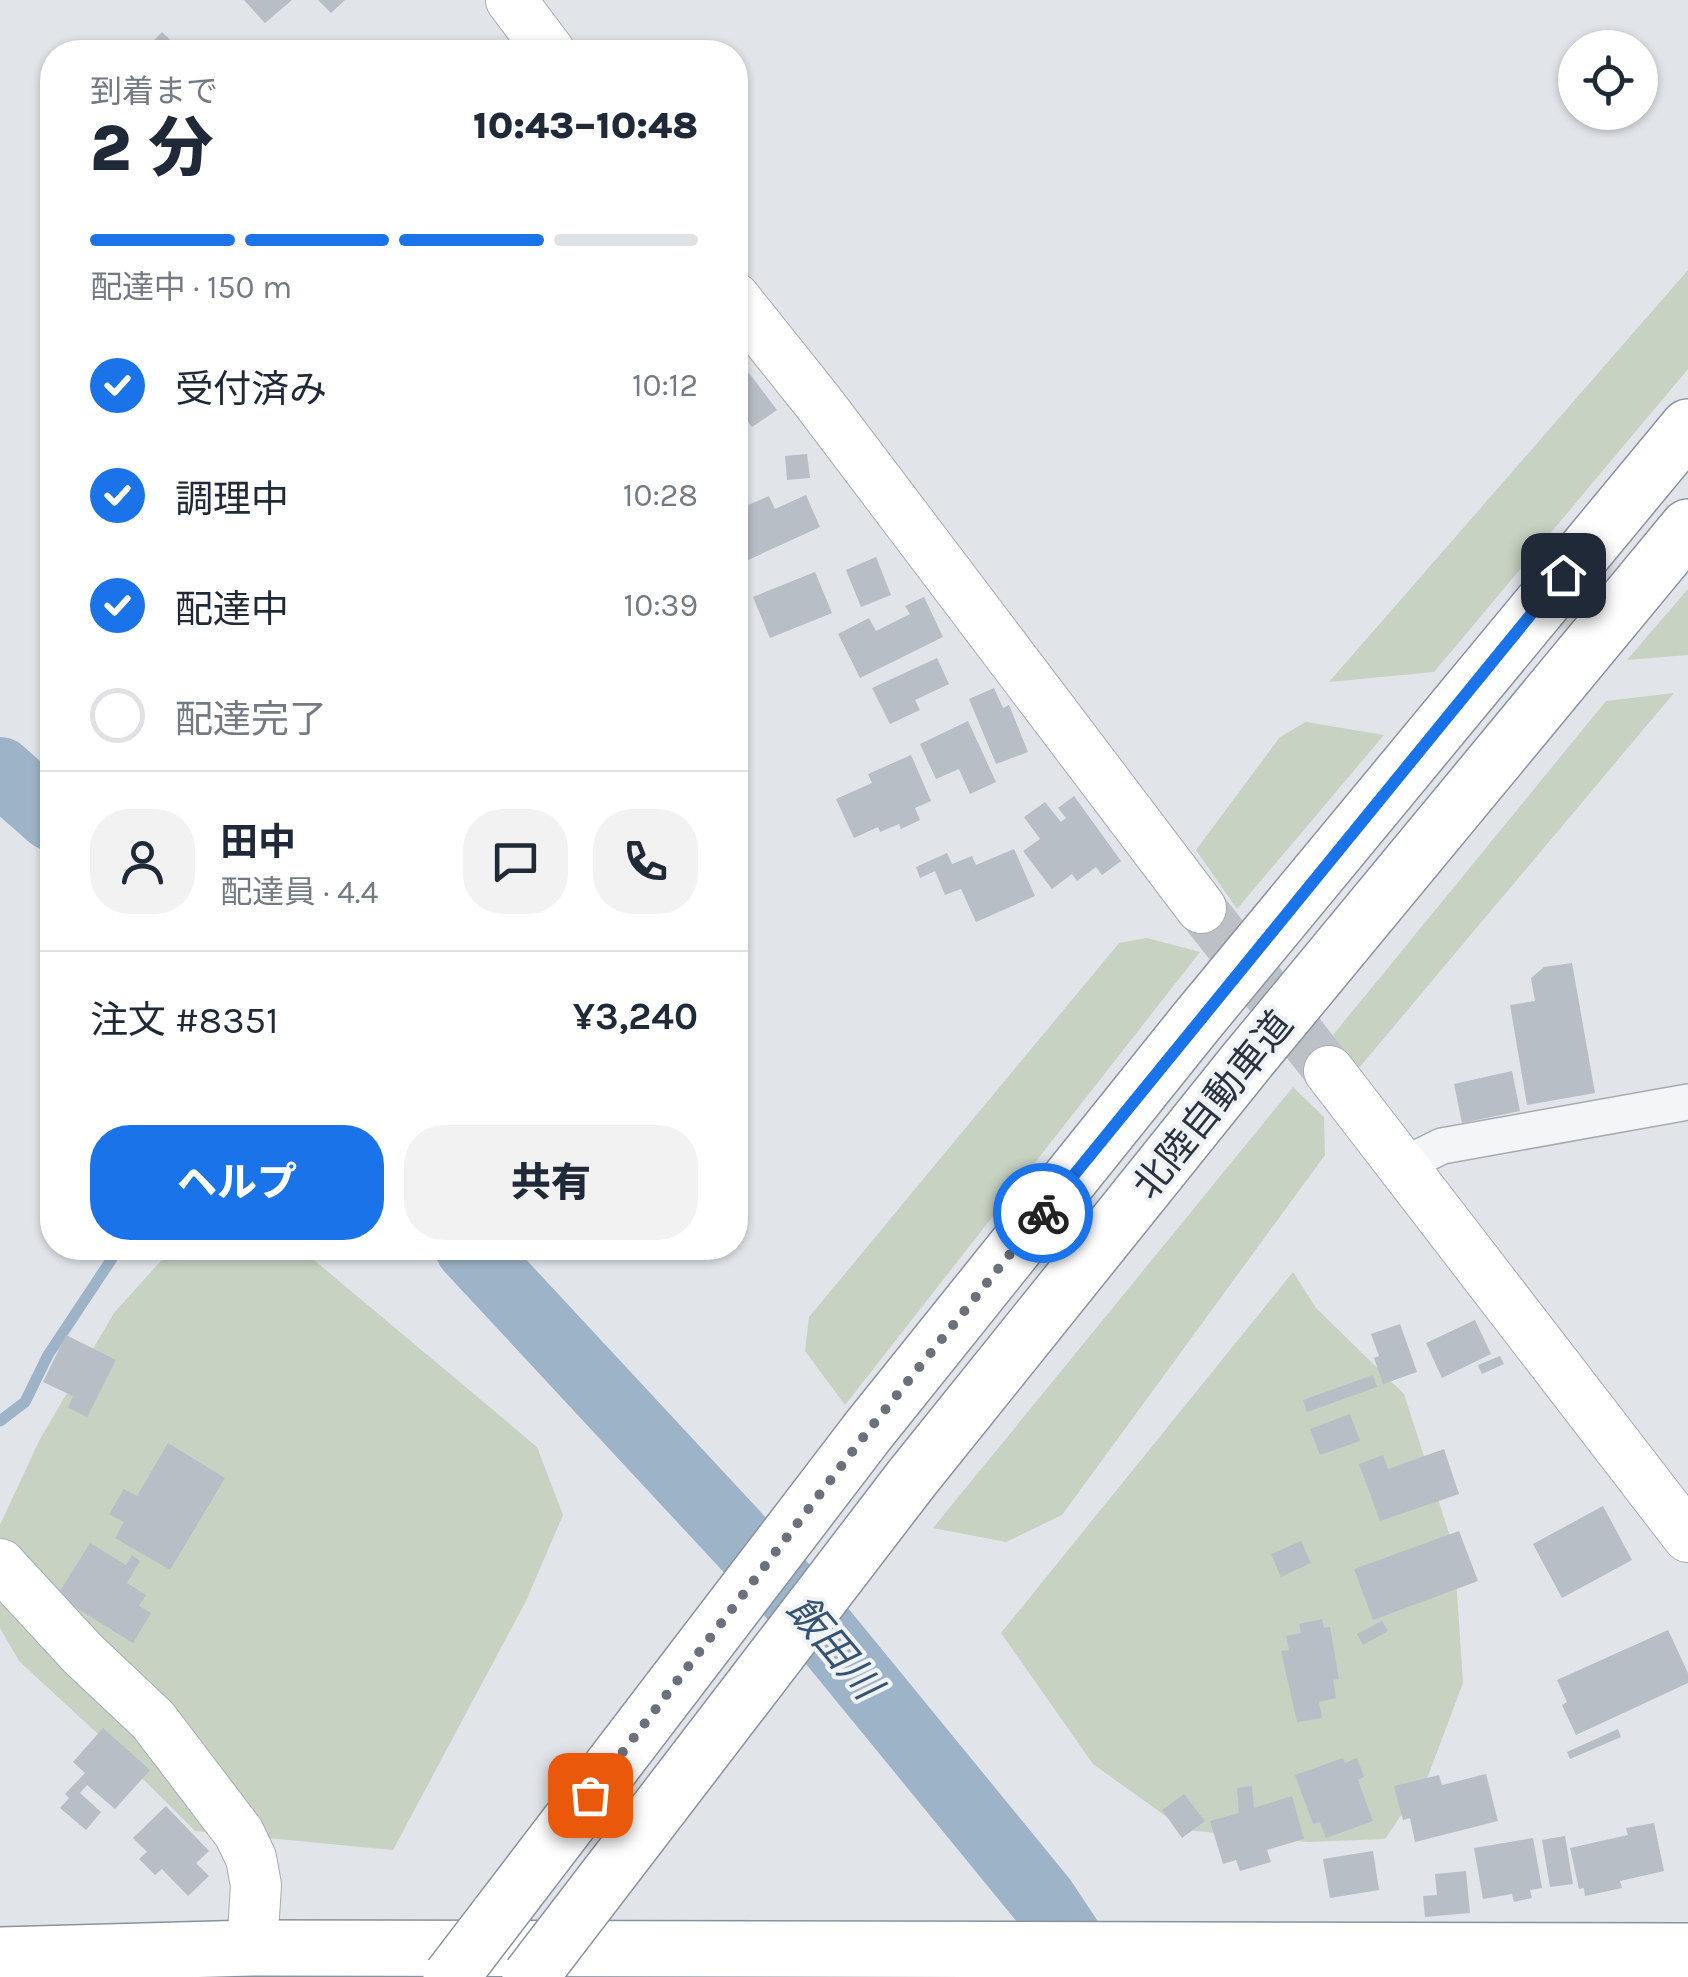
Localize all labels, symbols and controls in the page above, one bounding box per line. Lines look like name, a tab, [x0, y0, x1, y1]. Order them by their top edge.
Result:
map controls	[1558, 30, 1658, 130]
button: locate	[1558, 30, 1658, 130]
text: 到着まで	[90, 73, 218, 110]
text: 10:43–10:48	[473, 103, 698, 148]
text: 2 分	[90, 110, 214, 186]
text: 配達中 · 150 m	[90, 269, 292, 306]
icon: check	[90, 358, 145, 413]
text: 受付済み	[175, 367, 327, 412]
text: 10:12	[632, 367, 698, 404]
icon: check	[90, 468, 145, 523]
text: 調理中	[175, 477, 289, 522]
text: 10:28	[623, 477, 698, 514]
pin	[1521, 533, 1606, 618]
icon: home	[1536, 548, 1591, 603]
icon: check	[90, 578, 145, 633]
text: 配達中	[175, 587, 289, 632]
text: 10:39	[624, 587, 698, 624]
text: 配達完了	[175, 697, 327, 742]
button: person	[90, 809, 195, 914]
button: chat	[463, 809, 568, 914]
button: phone	[593, 809, 698, 914]
text: 田中	[220, 820, 296, 865]
text: 配達員 · 4.4	[220, 874, 378, 911]
text: ¥3,240	[573, 994, 698, 1039]
text: 注文 #8351	[90, 998, 279, 1043]
street label: 北陸自動車道	[1124, 1002, 1302, 1208]
button: ヘルプ	[90, 1125, 384, 1240]
button: 共有	[404, 1125, 698, 1240]
courier	[993, 1163, 1093, 1263]
icon: bike	[1016, 1186, 1071, 1241]
water label: 飯田川	[777, 1586, 893, 1711]
pin	[548, 1753, 633, 1838]
icon: bag	[563, 1768, 618, 1823]

